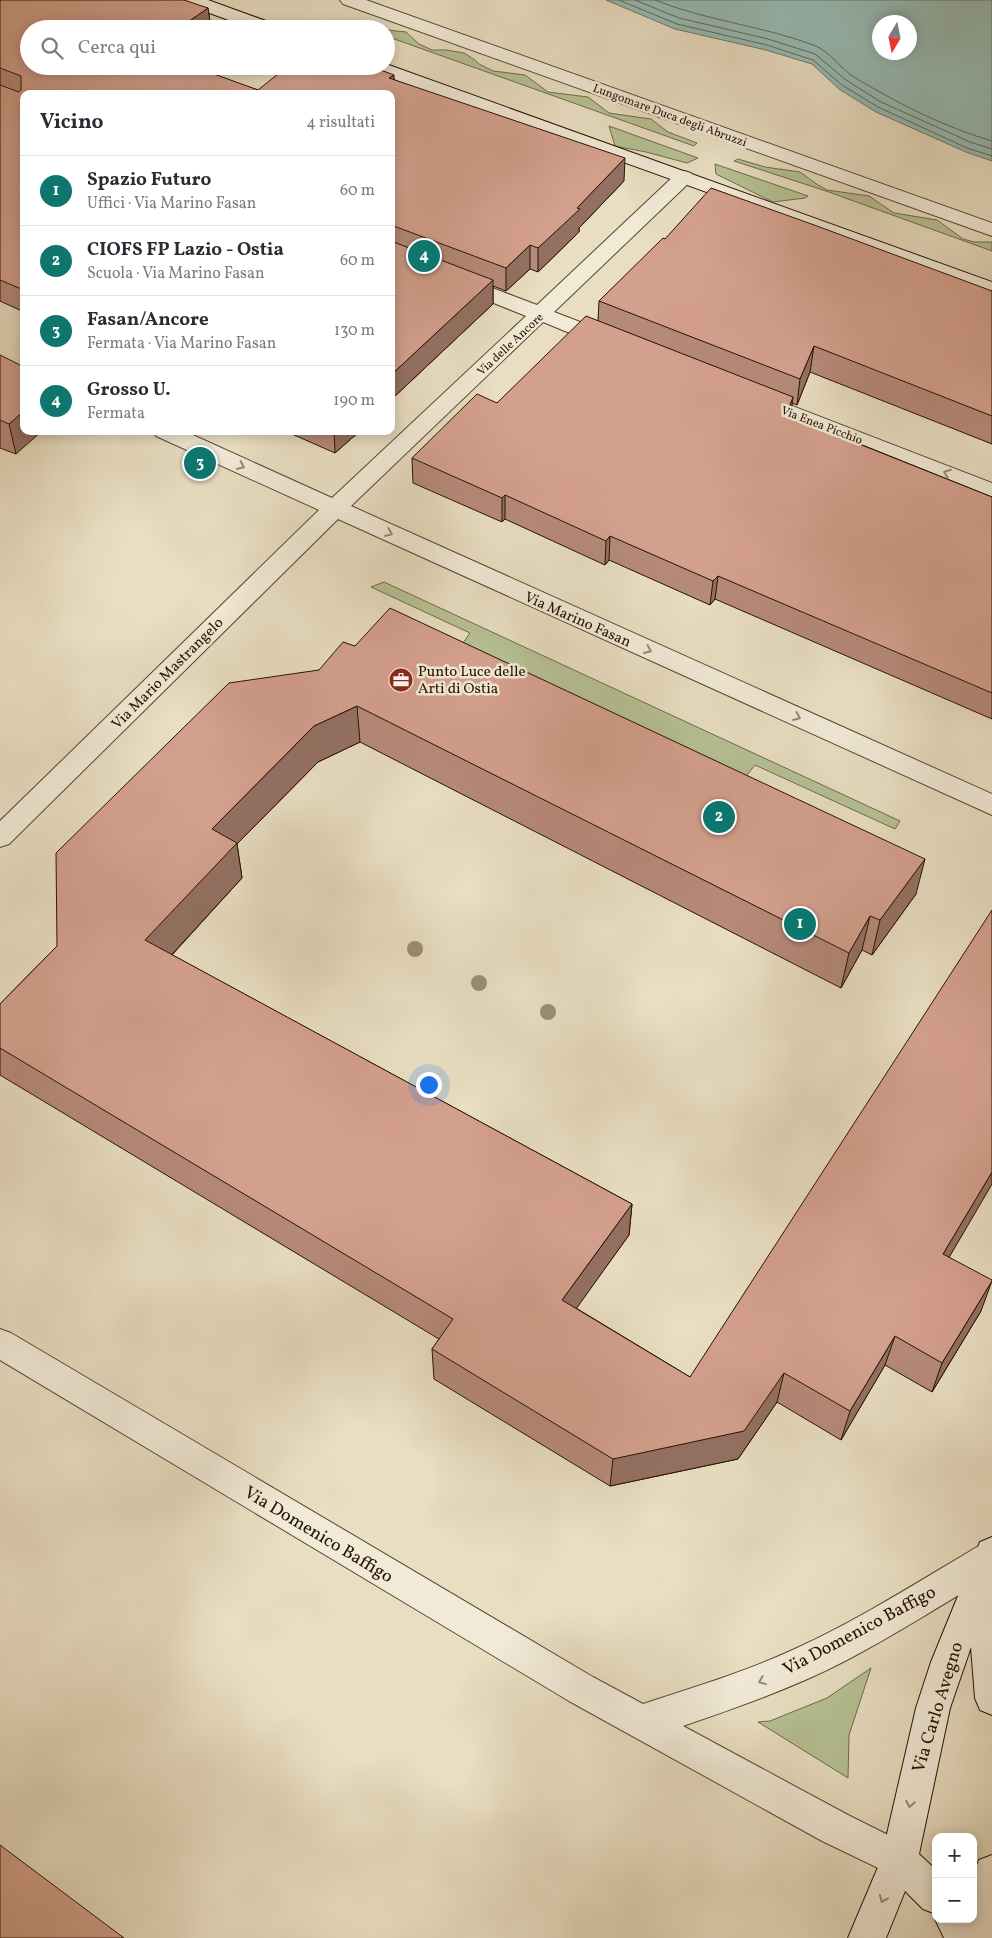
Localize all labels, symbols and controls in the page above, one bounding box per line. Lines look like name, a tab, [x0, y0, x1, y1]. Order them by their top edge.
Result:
north arrow	[872, 15, 917, 60]
search box	[20, 20, 395, 75]
icon: search	[38, 34, 66, 62]
text: Cerca qui	[78, 35, 156, 61]
street label: Lungomare Duca degli Abruzzi	[590, 81, 749, 151]
text: Vicino	[40, 108, 104, 137]
text: 4 risultati	[306, 112, 375, 134]
text: Spazio Futuro	[87, 167, 211, 193]
text: 1	[53, 180, 59, 202]
text: 60 m	[340, 180, 375, 202]
text: Uffici · Via Marino Fasan	[87, 193, 256, 215]
text: CIOFS FP Lazio - Ostia	[87, 237, 284, 263]
pin: 4	[408, 237, 440, 275]
text: 2	[52, 250, 60, 272]
text: 60 m	[340, 250, 375, 272]
text: Scuola · Via Marino Fasan	[87, 263, 265, 285]
text: Fasan/Ancore	[87, 307, 209, 333]
street label: Via delle Ancore	[474, 310, 548, 380]
text: 3	[52, 320, 60, 342]
text: 130 m	[334, 320, 375, 342]
text: Fermata · Via Marino Fasan	[87, 333, 276, 355]
text: Grosso U.	[87, 377, 171, 403]
text: 4	[51, 390, 61, 412]
text: 190 m	[333, 390, 375, 412]
text: Fermata	[87, 403, 145, 425]
street label: Via Enea Picchio	[779, 403, 865, 449]
pin: 3	[184, 444, 216, 482]
one-way arrow	[236, 460, 245, 470]
one-way arrow	[943, 469, 951, 479]
one-way arrow	[384, 527, 393, 538]
street label: Via Marino Fasan	[521, 587, 634, 653]
street label: Via Mario Mastrangelo	[107, 613, 229, 735]
one-way arrow	[643, 644, 652, 654]
place label: Punto Luce delle Arti di Ostia	[418, 662, 526, 700]
office icon: Punto Luce delle Arti di Ostia	[388, 667, 414, 693]
one-way arrow	[792, 710, 801, 721]
pin: 2	[703, 798, 735, 836]
pin: 1	[784, 905, 816, 943]
your location	[416, 1072, 442, 1098]
street label: Via Domenico Baffigo	[239, 1481, 398, 1590]
street label: Via Domenico Baffigo	[779, 1580, 941, 1682]
street label: Via Carlo Avegno	[907, 1639, 970, 1776]
one-way arrow	[758, 1675, 767, 1686]
one-way arrow	[905, 1800, 916, 1809]
map controls	[932, 1833, 977, 1923]
button: +	[932, 1833, 977, 1878]
button: −	[932, 1878, 977, 1923]
one-way arrow	[879, 1894, 889, 1903]

